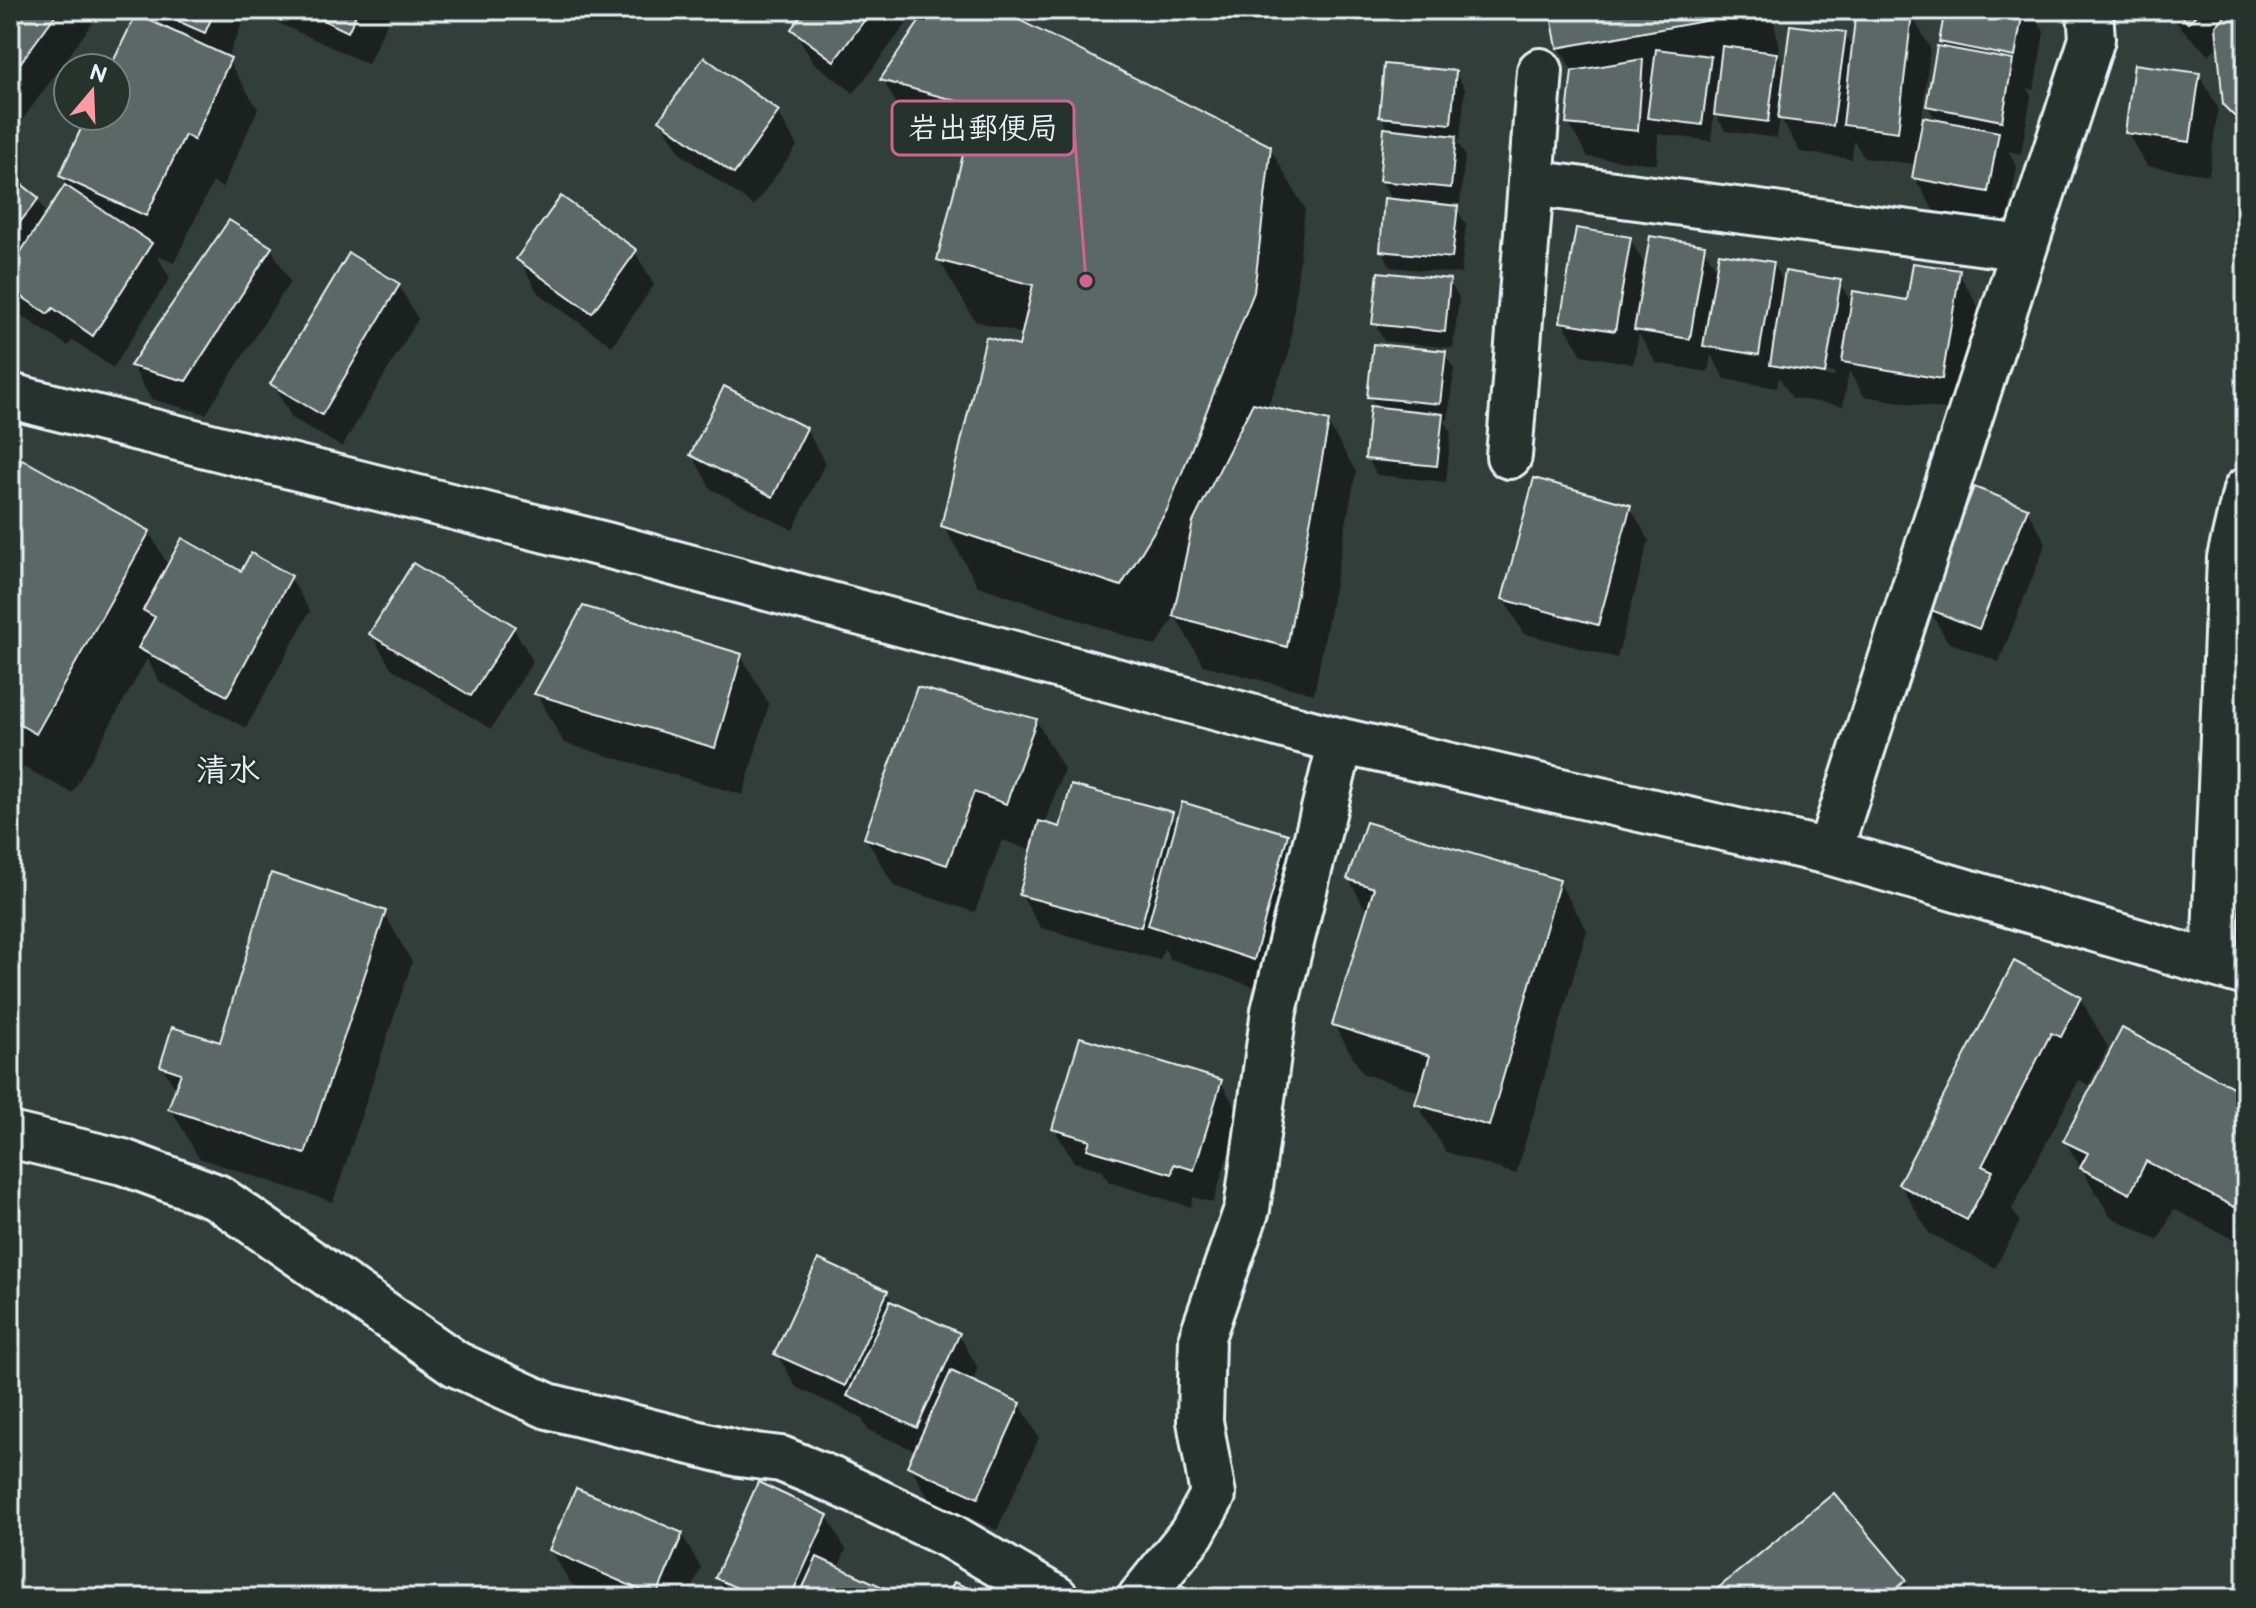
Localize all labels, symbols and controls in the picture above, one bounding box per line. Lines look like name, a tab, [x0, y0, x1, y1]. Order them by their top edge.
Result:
north arrow	[52, 52, 132, 132]
text: N	[86, 59, 110, 90]
callout: 岩出郵便局	[892, 101, 1074, 155]
text: 岩出郵便局	[908, 111, 1058, 147]
district label: 清水	[196, 752, 260, 791]

